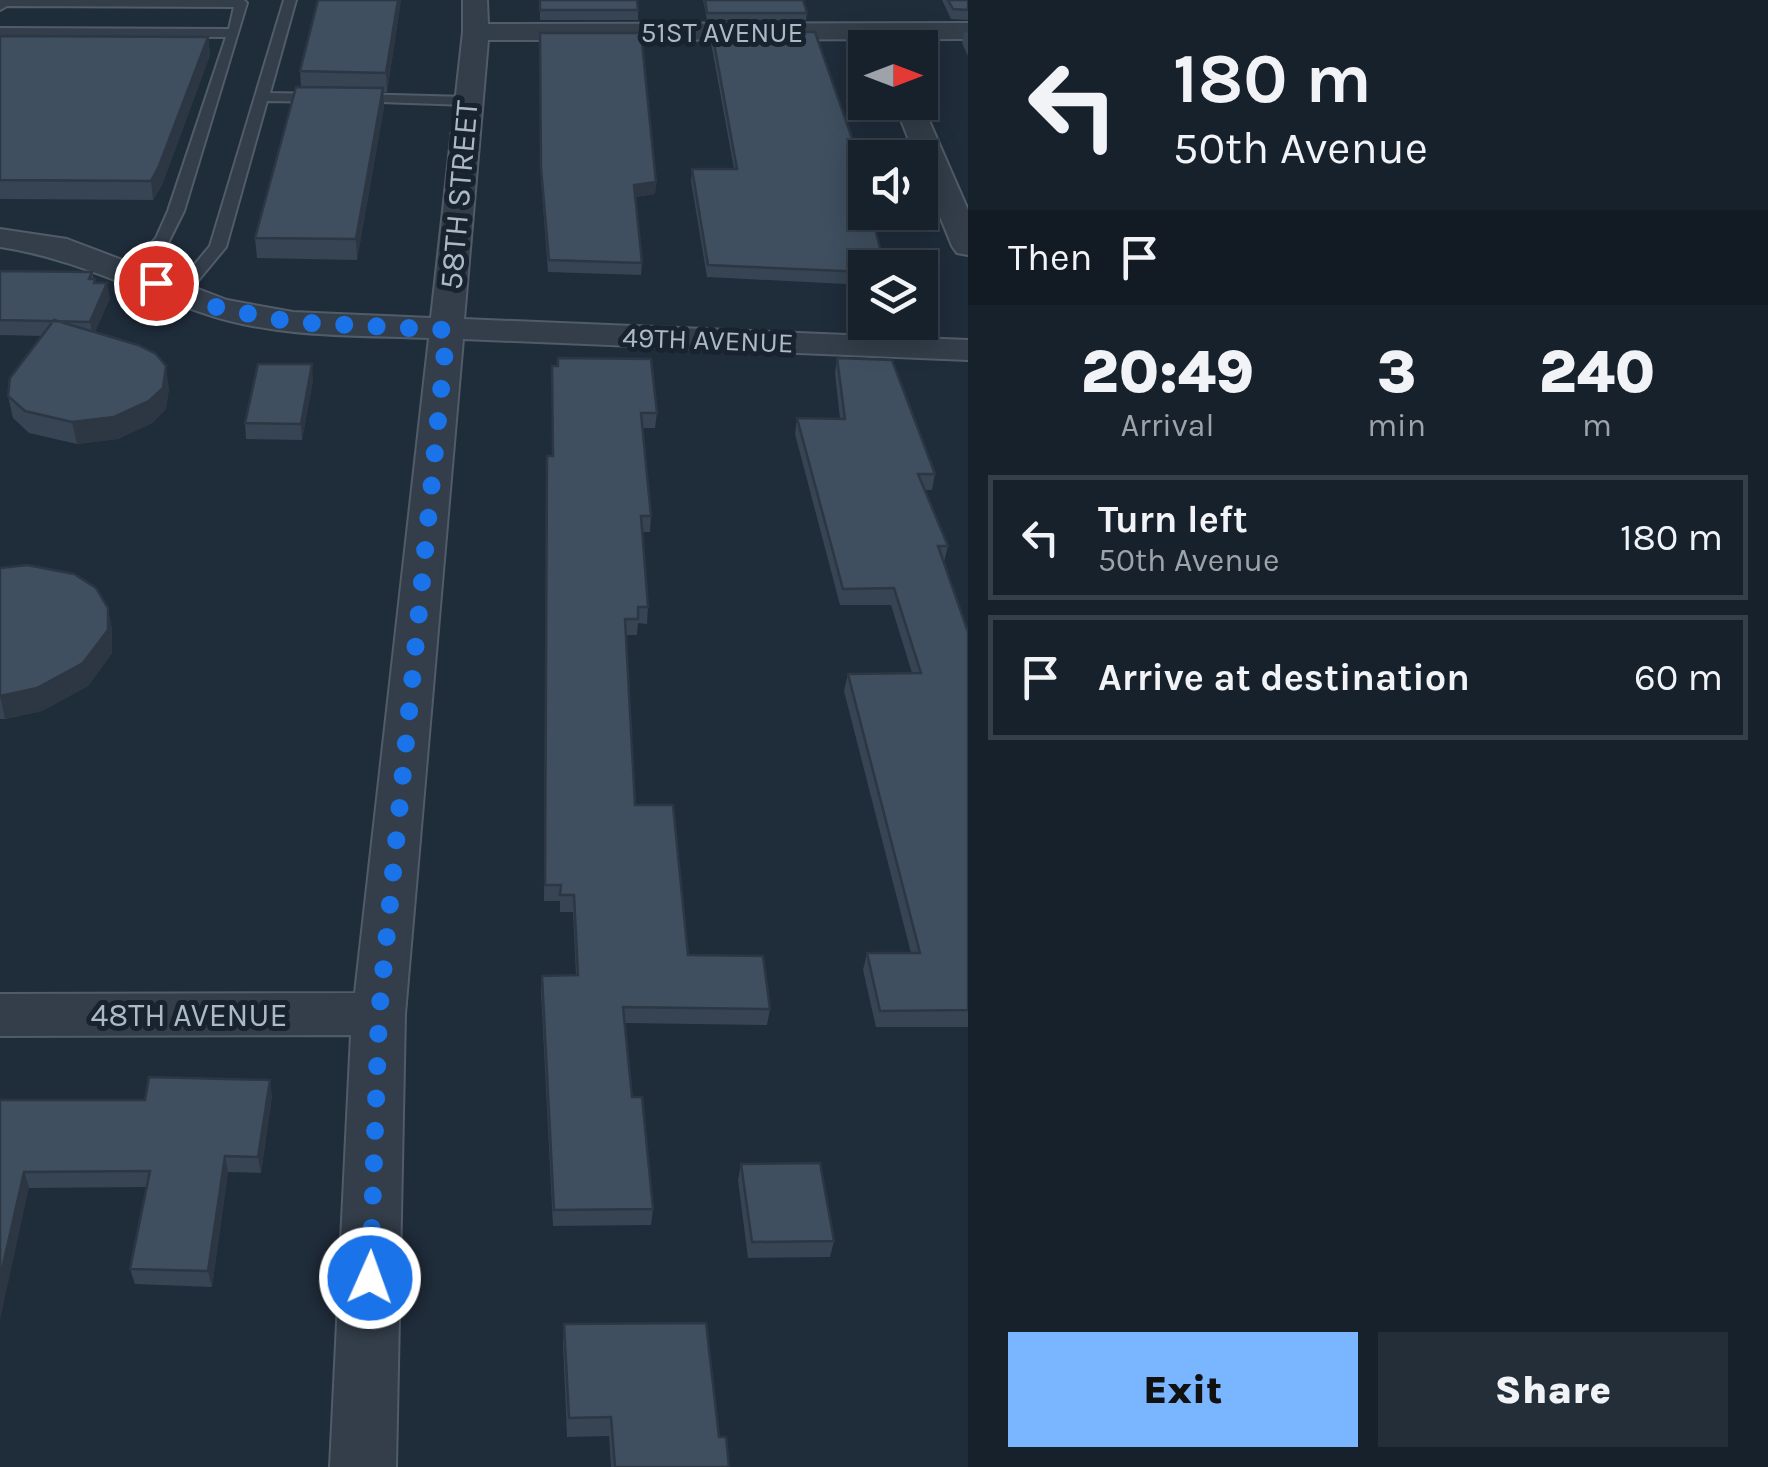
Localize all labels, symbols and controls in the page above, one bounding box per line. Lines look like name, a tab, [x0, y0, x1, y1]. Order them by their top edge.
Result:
street label: 51ST AVENUE	[641, 16, 803, 49]
north arrow	[848, 30, 938, 120]
map controls	[848, 30, 938, 340]
text: 180 m	[1173, 38, 1372, 120]
icon: left	[1008, 40, 1138, 170]
street label: 58TH STREET	[432, 99, 486, 291]
text: 50th Avenue	[1173, 122, 1428, 174]
button: sound	[848, 140, 938, 230]
icon: arrive	[1112, 230, 1167, 285]
text: Then	[1008, 235, 1092, 280]
pin	[114, 241, 199, 326]
button: layers	[848, 250, 938, 340]
icon: arrive	[129, 256, 184, 311]
street label: 49TH AVENUE	[622, 321, 794, 359]
text: 20:49	[1081, 337, 1254, 407]
text: 3	[1377, 337, 1416, 407]
text: 240	[1539, 337, 1655, 407]
text: Arrival	[1121, 407, 1214, 444]
text: min	[1367, 407, 1426, 444]
text: m	[1582, 407, 1612, 444]
text: Turn left	[1098, 497, 1248, 542]
icon: left	[1013, 510, 1068, 565]
text: 180 m	[1620, 515, 1723, 560]
text: 50th Avenue	[1098, 542, 1279, 579]
icon: arrive	[1013, 650, 1068, 705]
text: Arrive at destination	[1098, 655, 1470, 700]
text: 60 m	[1634, 655, 1723, 700]
street label: 48TH AVENUE	[91, 997, 287, 1034]
position arrow	[318, 1226, 422, 1330]
button: Exit	[1008, 1332, 1358, 1447]
button: Share	[1378, 1332, 1728, 1447]

